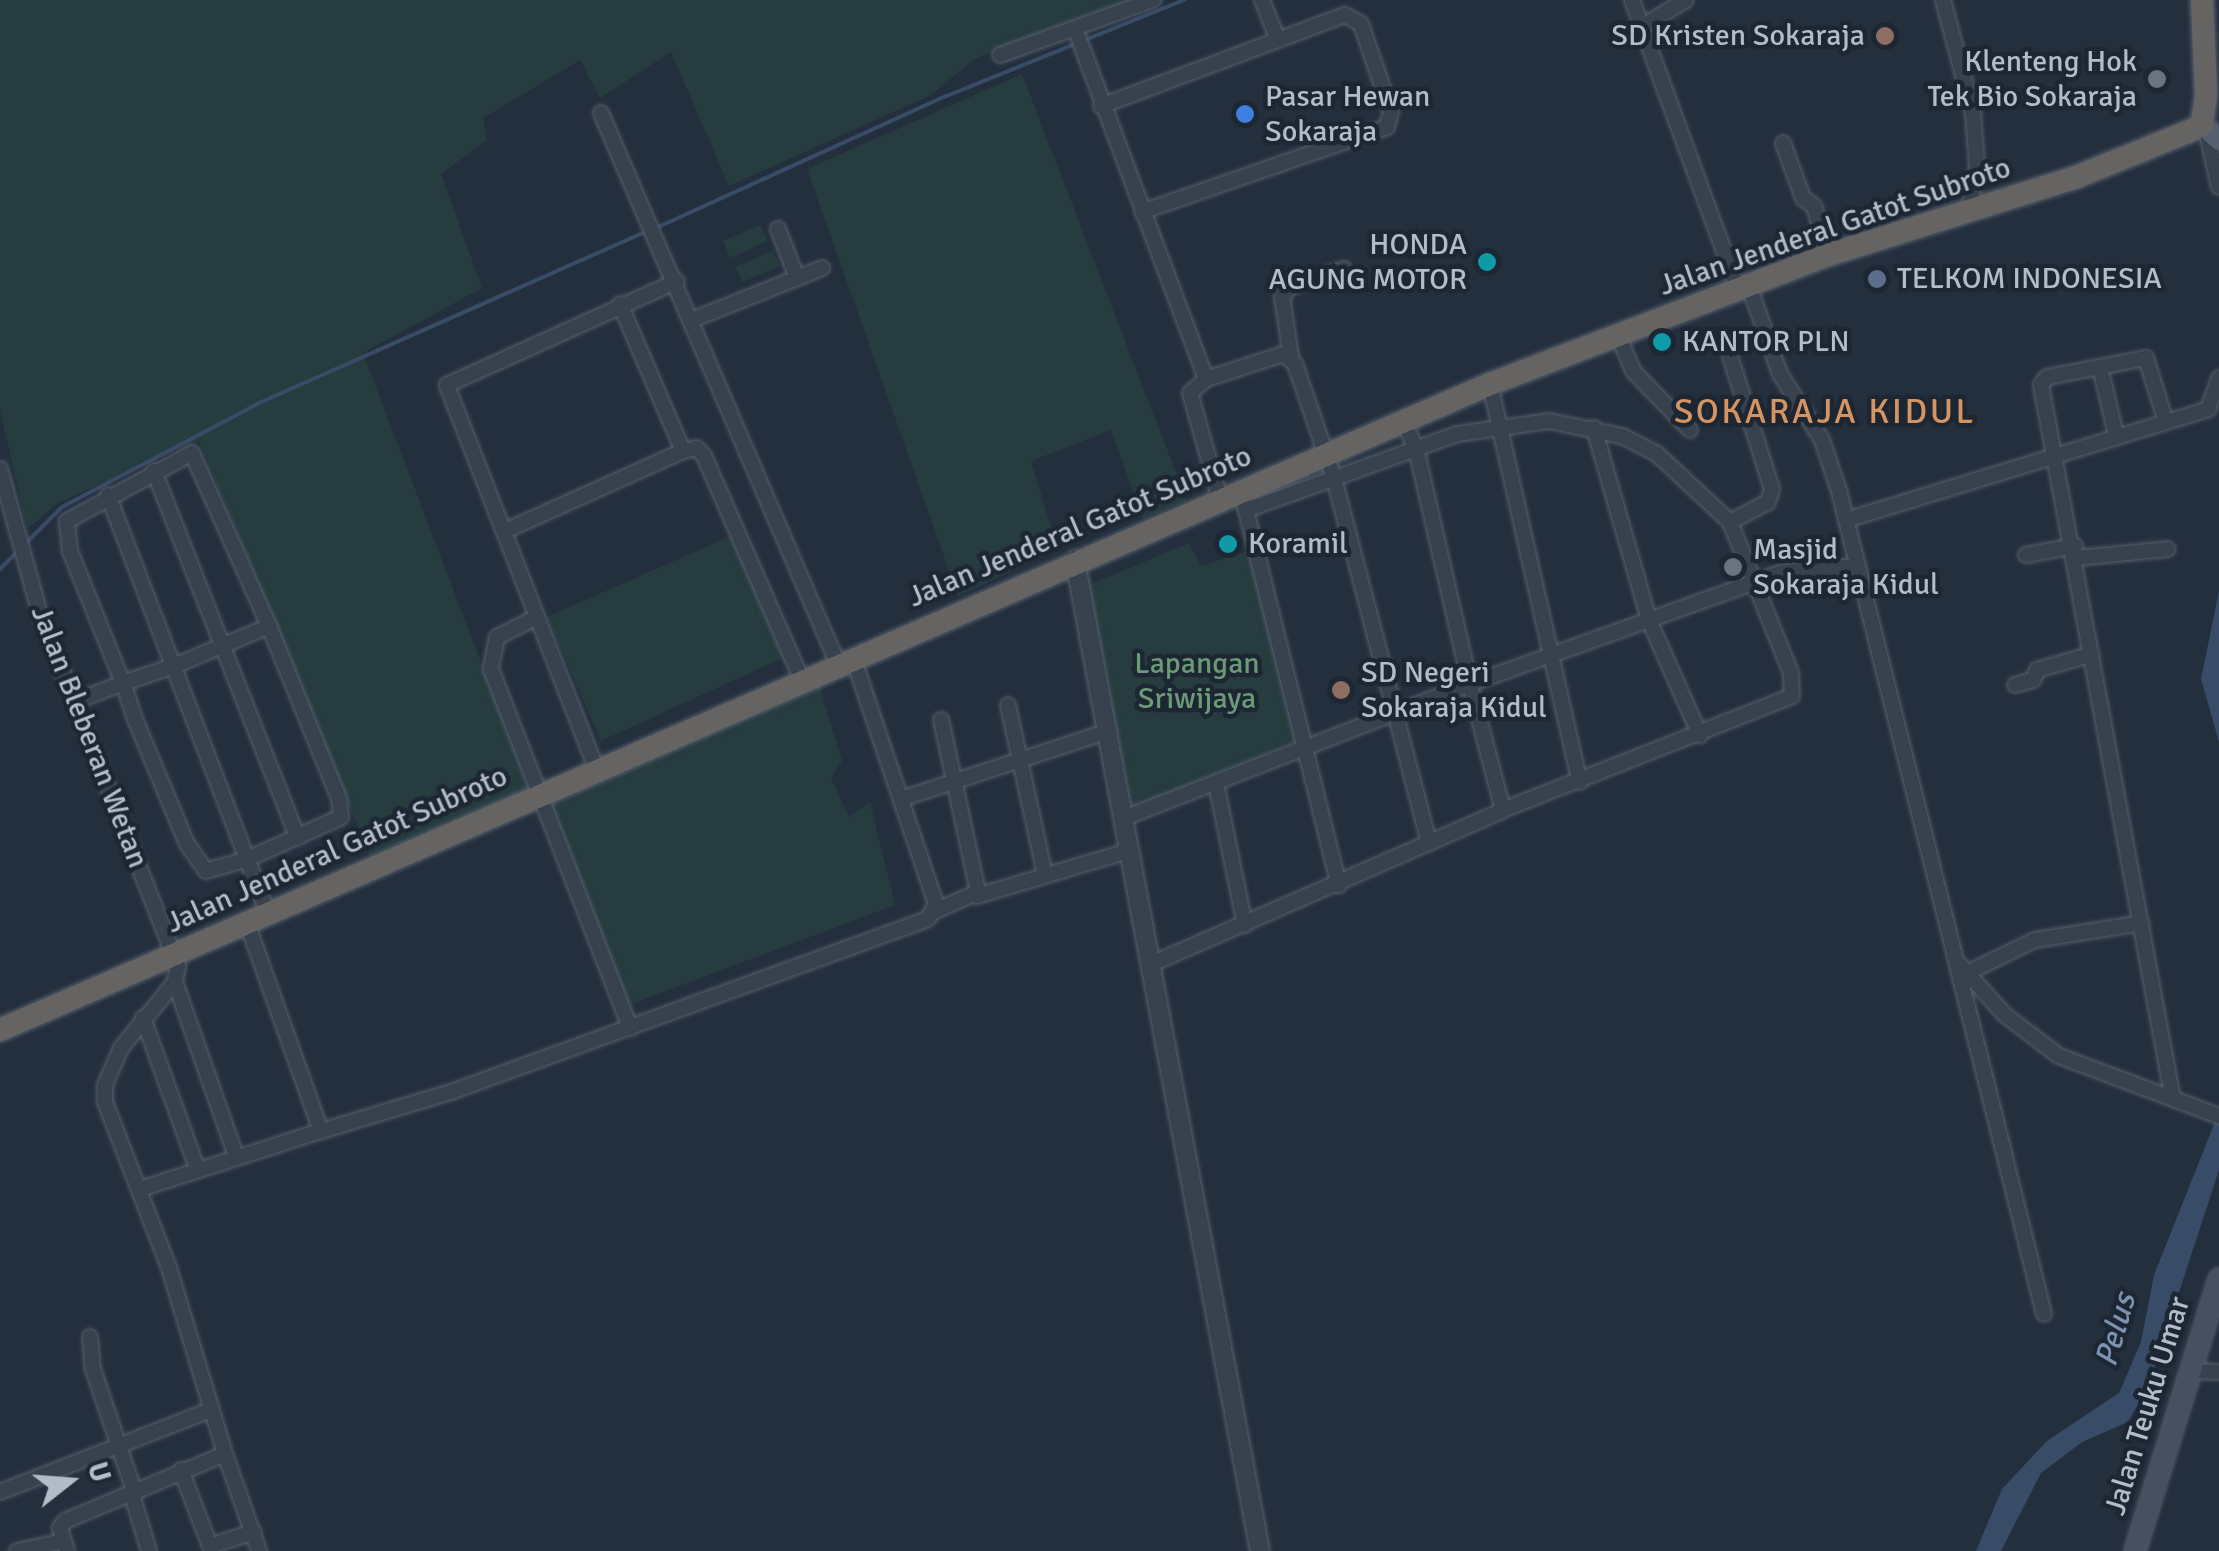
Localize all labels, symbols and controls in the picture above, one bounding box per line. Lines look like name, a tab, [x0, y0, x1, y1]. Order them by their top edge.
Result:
place label: SD Kristen Sokaraja	[1611, 18, 1865, 54]
marker: SD Kristen Sokaraja	[1874, 25, 1896, 47]
place label: Klenteng Hok Tek Bio Sokaraja	[1927, 44, 2137, 114]
marker: Klenteng Hok Tek Bio Sokaraja	[2146, 68, 2168, 90]
place label: Pasar Hewan Sokaraja	[1265, 79, 1430, 150]
marker: Pasar Hewan Sokaraja	[1234, 103, 1256, 125]
street label: Jalan Jenderal Gatot Subroto	[1654, 150, 2016, 304]
place label: HONDA AGUNG MOTOR	[1269, 227, 1467, 298]
marker: HONDA AGUNG MOTOR	[1476, 251, 1498, 273]
place label: TELKOM INDONESIA	[1897, 261, 2162, 297]
marker: TELKOM INDONESIA	[1866, 268, 1888, 290]
place label: KANTOR PLN	[1682, 324, 1850, 360]
marker: KANTOR PLN	[1651, 331, 1673, 353]
district label: SOKARAJA KIDUL	[1674, 391, 1976, 433]
street label: Jalan Jenderal Gatot Subroto	[903, 438, 1257, 616]
place label: Koramil	[1248, 526, 1348, 562]
place label: Masjid Sokaraja Kidul	[1753, 532, 1939, 602]
marker: Koramil	[1217, 533, 1239, 555]
marker: Masjid Sokaraja Kidul	[1722, 556, 1744, 578]
street label: Jalan Bleberan Wetan	[22, 601, 156, 873]
park label: Lapangan Sriwijaya	[1134, 646, 1260, 716]
place label: SD Negeri Sokaraja Kidul	[1361, 655, 1547, 726]
marker: SD Negeri Sokaraja Kidul	[1330, 679, 1352, 701]
street label: Jalan Jenderal Gatot Subroto	[161, 758, 513, 942]
water label: Pelus	[2087, 1289, 2145, 1371]
street label: Jalan Teuku Umar	[2098, 1292, 2198, 1520]
north arrow	[20, 1431, 120, 1531]
text: U	[80, 1458, 118, 1486]

